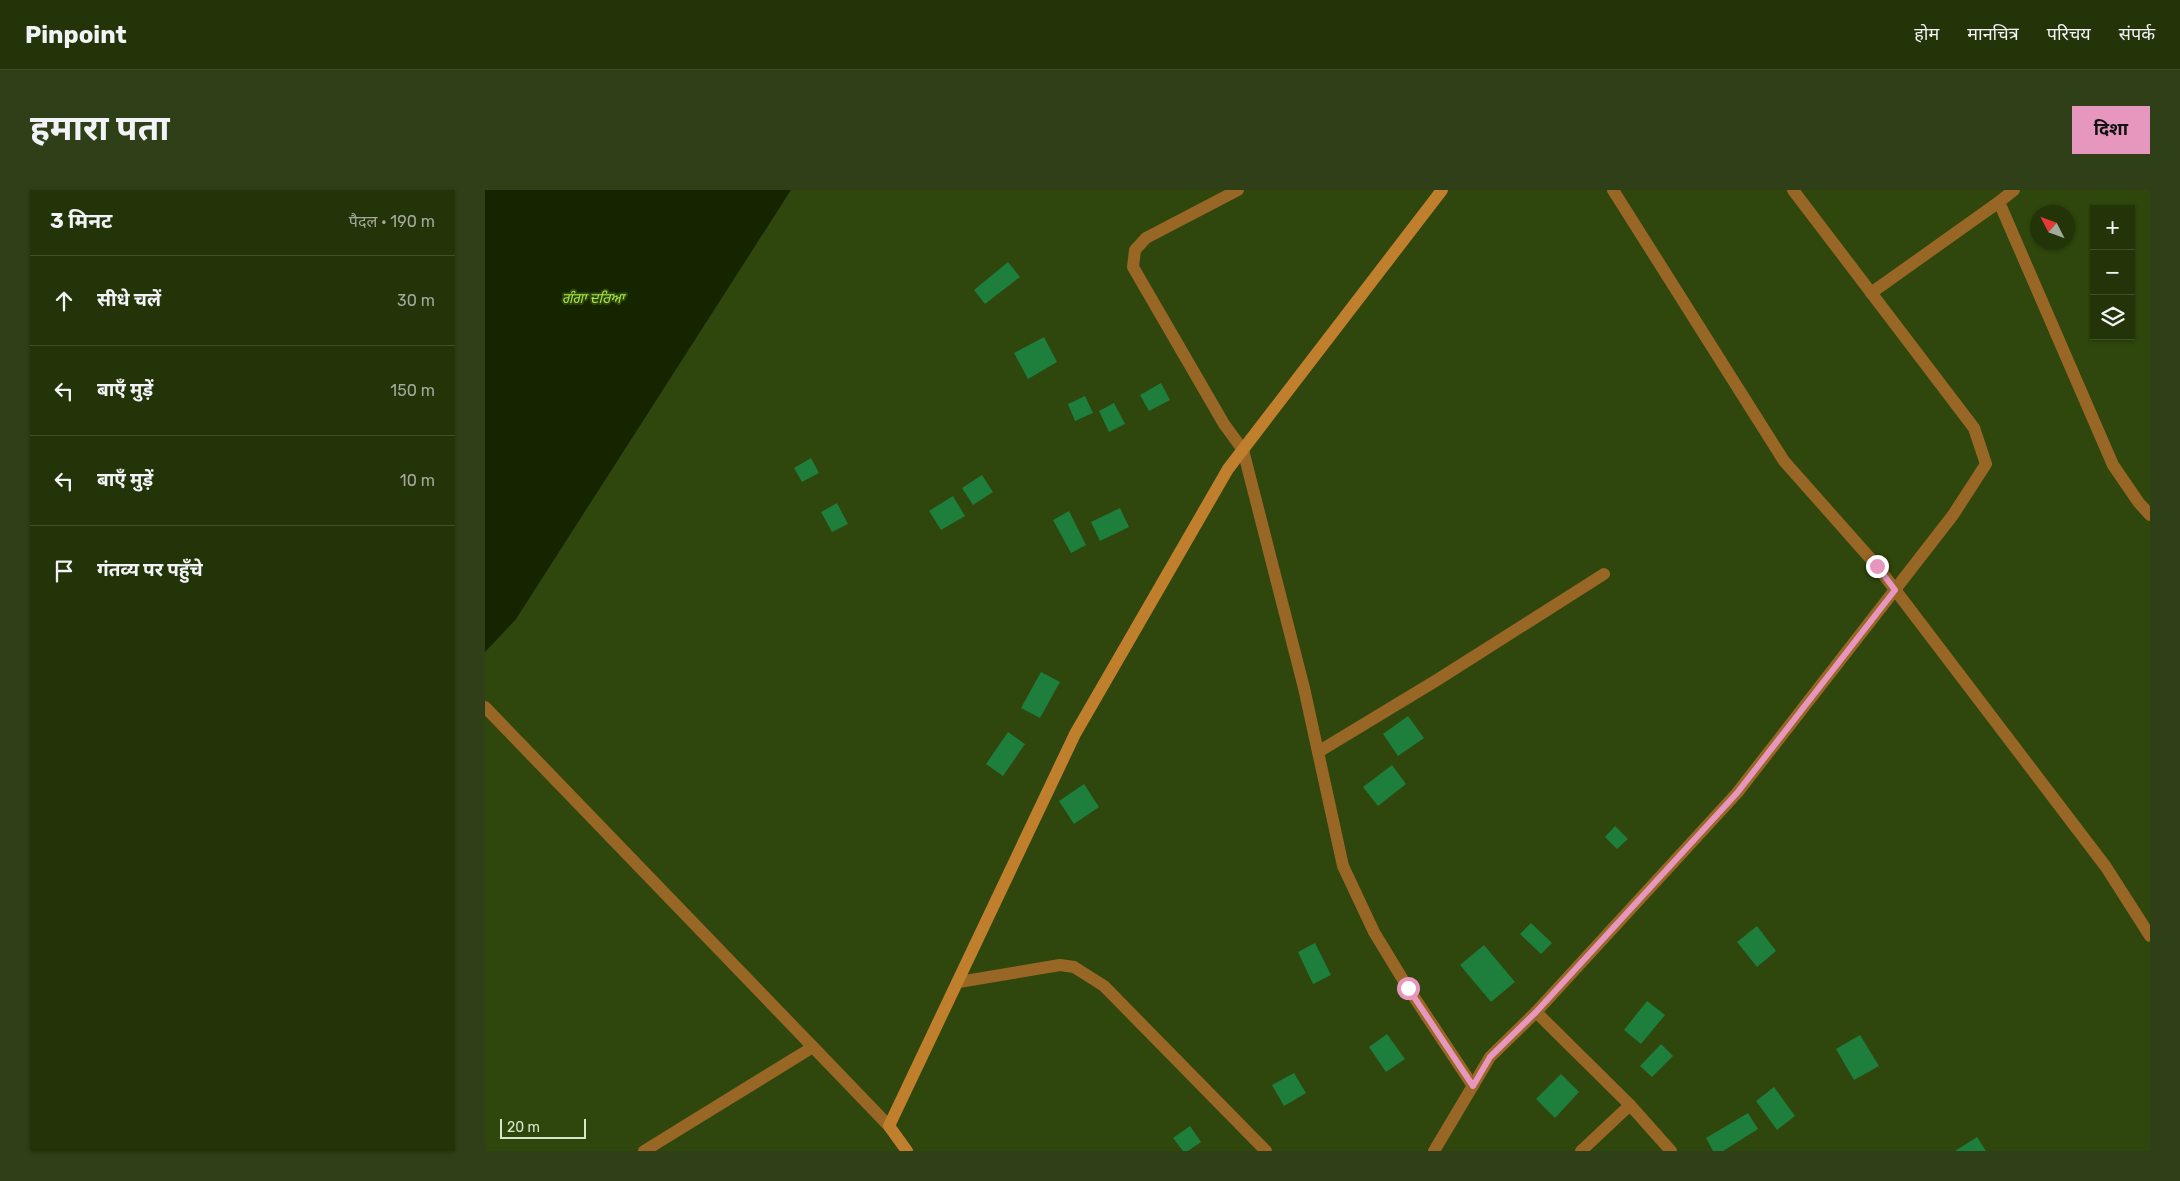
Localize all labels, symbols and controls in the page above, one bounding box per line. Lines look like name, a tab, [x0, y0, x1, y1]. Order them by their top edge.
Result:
text: Pinpoint	[25, 21, 127, 49]
text: होम	[1914, 23, 1939, 45]
text: मानचित्र	[1967, 23, 2019, 45]
text: परिचय	[2047, 23, 2091, 45]
text: संपर्क	[2119, 23, 2155, 45]
button: दिशा	[2072, 106, 2150, 154]
text: हमारा पता	[30, 107, 170, 149]
north arrow	[2030, 205, 2075, 250]
map controls	[2090, 205, 2135, 340]
button: +	[2090, 205, 2135, 250]
text: 3 मिनट	[50, 208, 112, 233]
text: पैदल · 190 m	[349, 212, 435, 231]
button: −	[2090, 250, 2135, 295]
icon: ahead	[50, 287, 78, 315]
text: सीधे चलें	[97, 288, 161, 311]
water label: ਗੰਗਾ ਦਰਿਆ	[562, 290, 626, 307]
text: 30 m	[397, 291, 435, 310]
button: layers	[2090, 295, 2135, 340]
icon: left	[50, 377, 78, 405]
text: बाएँ मुड़ें	[97, 378, 153, 401]
text: 150 m	[390, 381, 435, 400]
icon: left	[50, 467, 78, 495]
text: बाएँ मुड़ें	[97, 468, 153, 491]
text: 10 m	[400, 471, 435, 490]
route end	[1866, 555, 1889, 578]
icon: arrive	[50, 557, 78, 585]
text: गंतव्य पर पहुँचे	[97, 558, 203, 581]
route start	[1397, 977, 1420, 1000]
scale bar	[500, 1116, 586, 1139]
text: 20 m	[507, 1119, 540, 1136]

